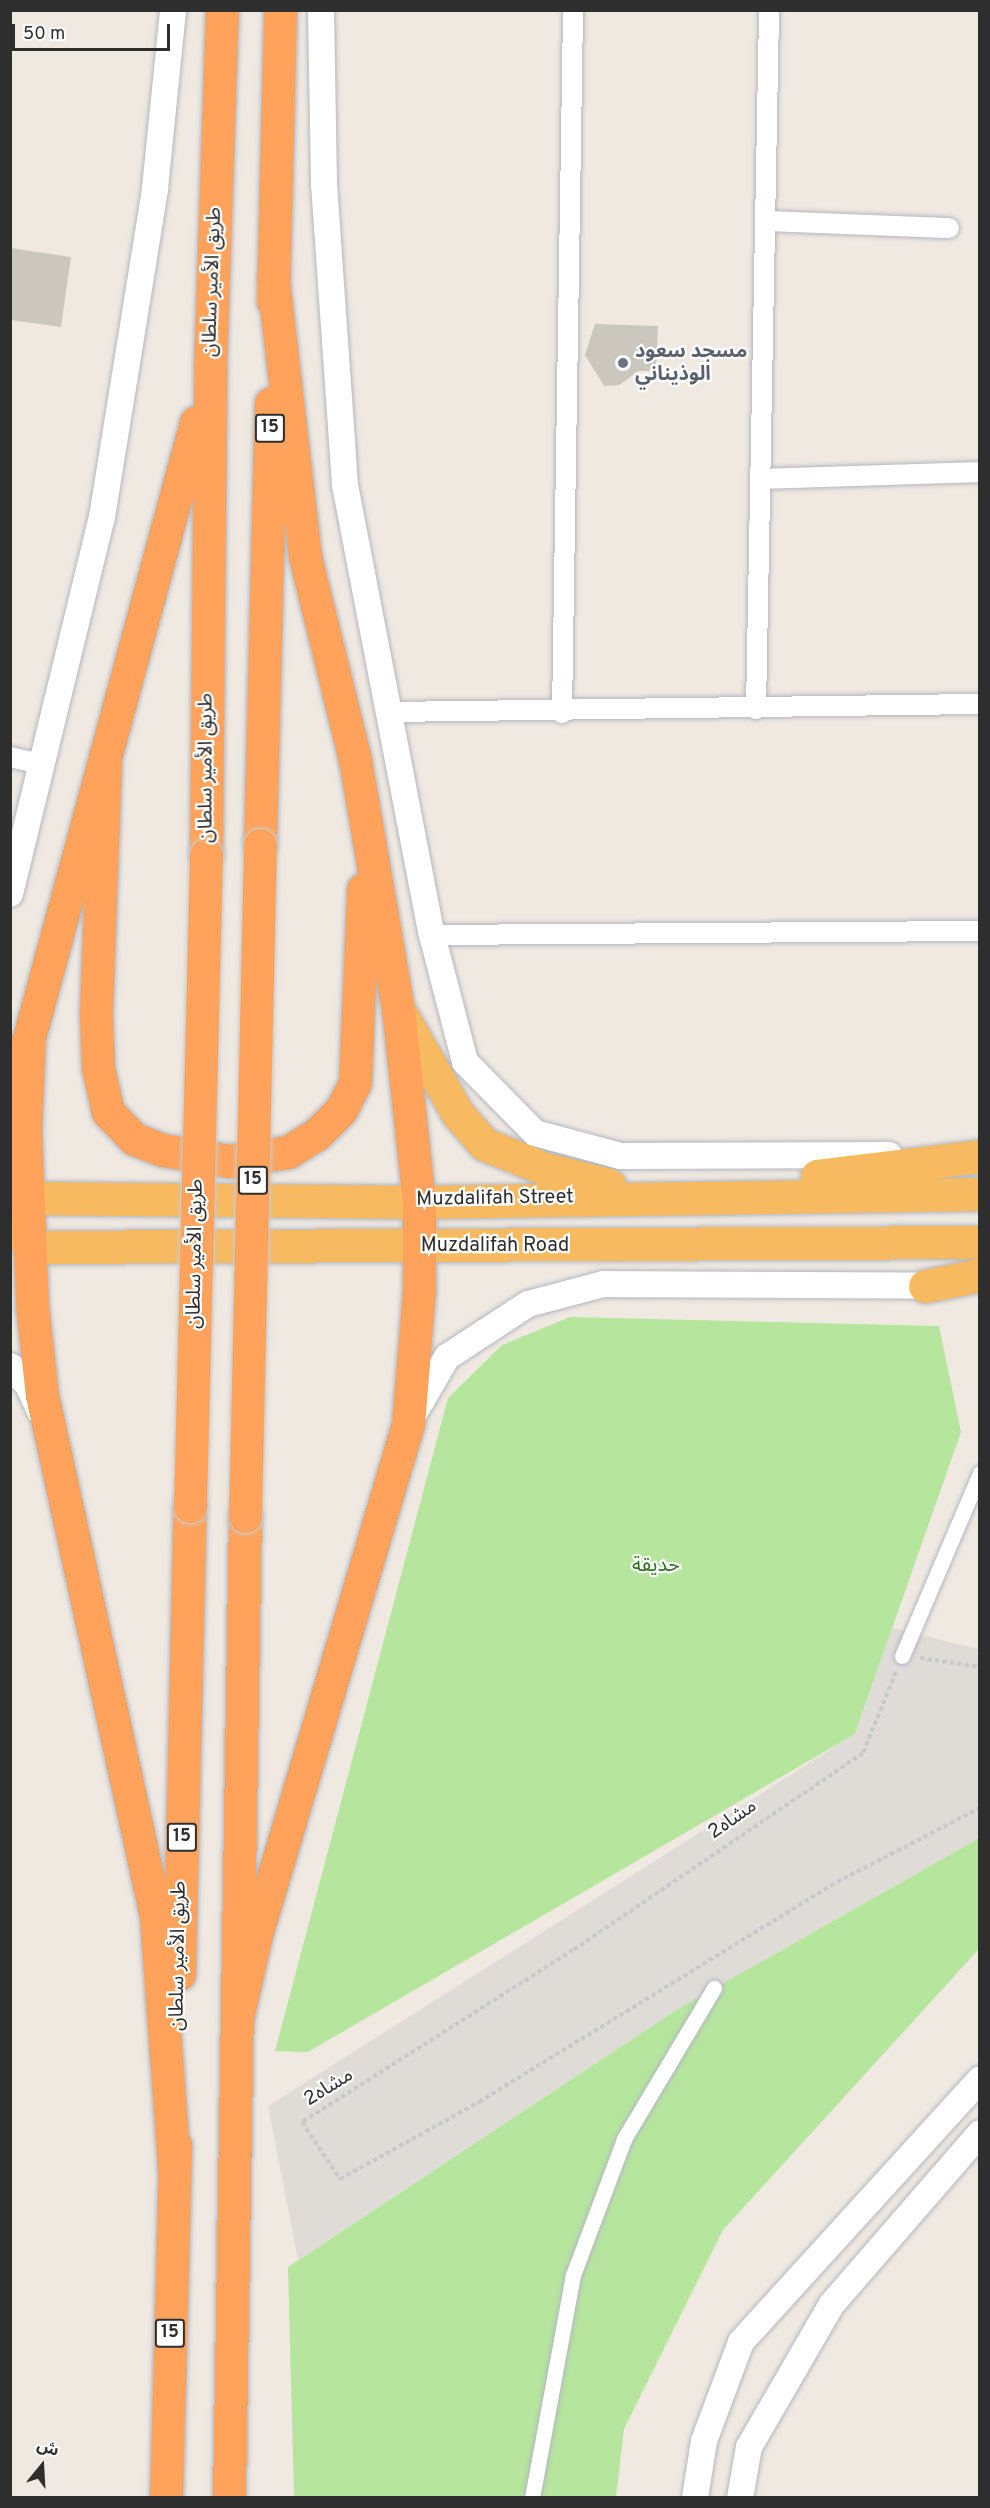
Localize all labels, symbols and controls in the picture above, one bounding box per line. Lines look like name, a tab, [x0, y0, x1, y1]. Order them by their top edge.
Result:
scale bar	[15, 12, 172, 50]
text: 50 m	[23, 23, 65, 46]
street label: طريق الأمير سلطان	[198, 207, 228, 357]
place label: مسجد سعود الوذيناني	[635, 340, 747, 387]
marker: مسجد سعود الوذيناني	[616, 356, 630, 370]
road number: 15	[254, 413, 286, 443]
street label: طريق الأمير سلطان	[195, 693, 219, 843]
road number: 15	[236, 1165, 270, 1195]
street label: طريق الأمير سلطان	[183, 1179, 209, 1329]
street label: Muzdalifah Street	[416, 1186, 574, 1212]
street label: Muzdalifah Road	[421, 1234, 569, 1258]
park label: حديقة	[632, 1554, 680, 1578]
street label: مشاه2	[704, 1795, 762, 1845]
road number: 15	[166, 1822, 198, 1852]
street label: طريق الأمير سلطان	[166, 1881, 192, 2031]
street label: مشاه2	[300, 2064, 358, 2112]
road number: 15	[154, 2318, 186, 2348]
north arrow	[12, 2436, 72, 2496]
text: ش	[34, 2436, 61, 2462]

